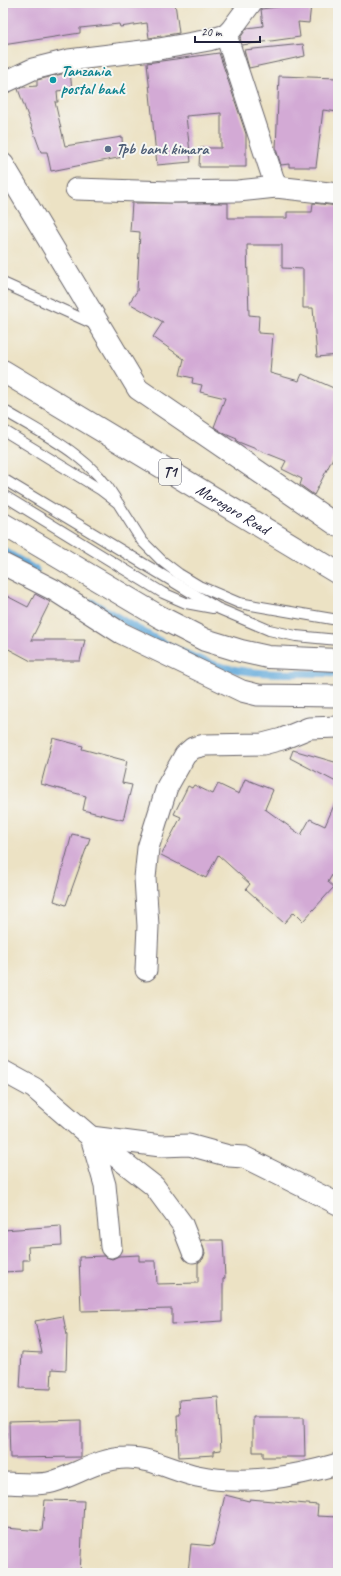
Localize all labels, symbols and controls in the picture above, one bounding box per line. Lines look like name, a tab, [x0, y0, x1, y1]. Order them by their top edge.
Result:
scale bar	[195, 18, 260, 44]
text: 20 m	[201, 24, 223, 40]
place label: Tanzania postal bank	[61, 61, 126, 99]
marker: Tanzania postal bank	[48, 75, 58, 85]
place label: Tpb bank kimara	[116, 139, 210, 159]
marker: Tpb bank kimara	[103, 144, 113, 154]
road number: T1	[159, 459, 181, 485]
street label: Morogoro Road	[192, 480, 275, 541]

